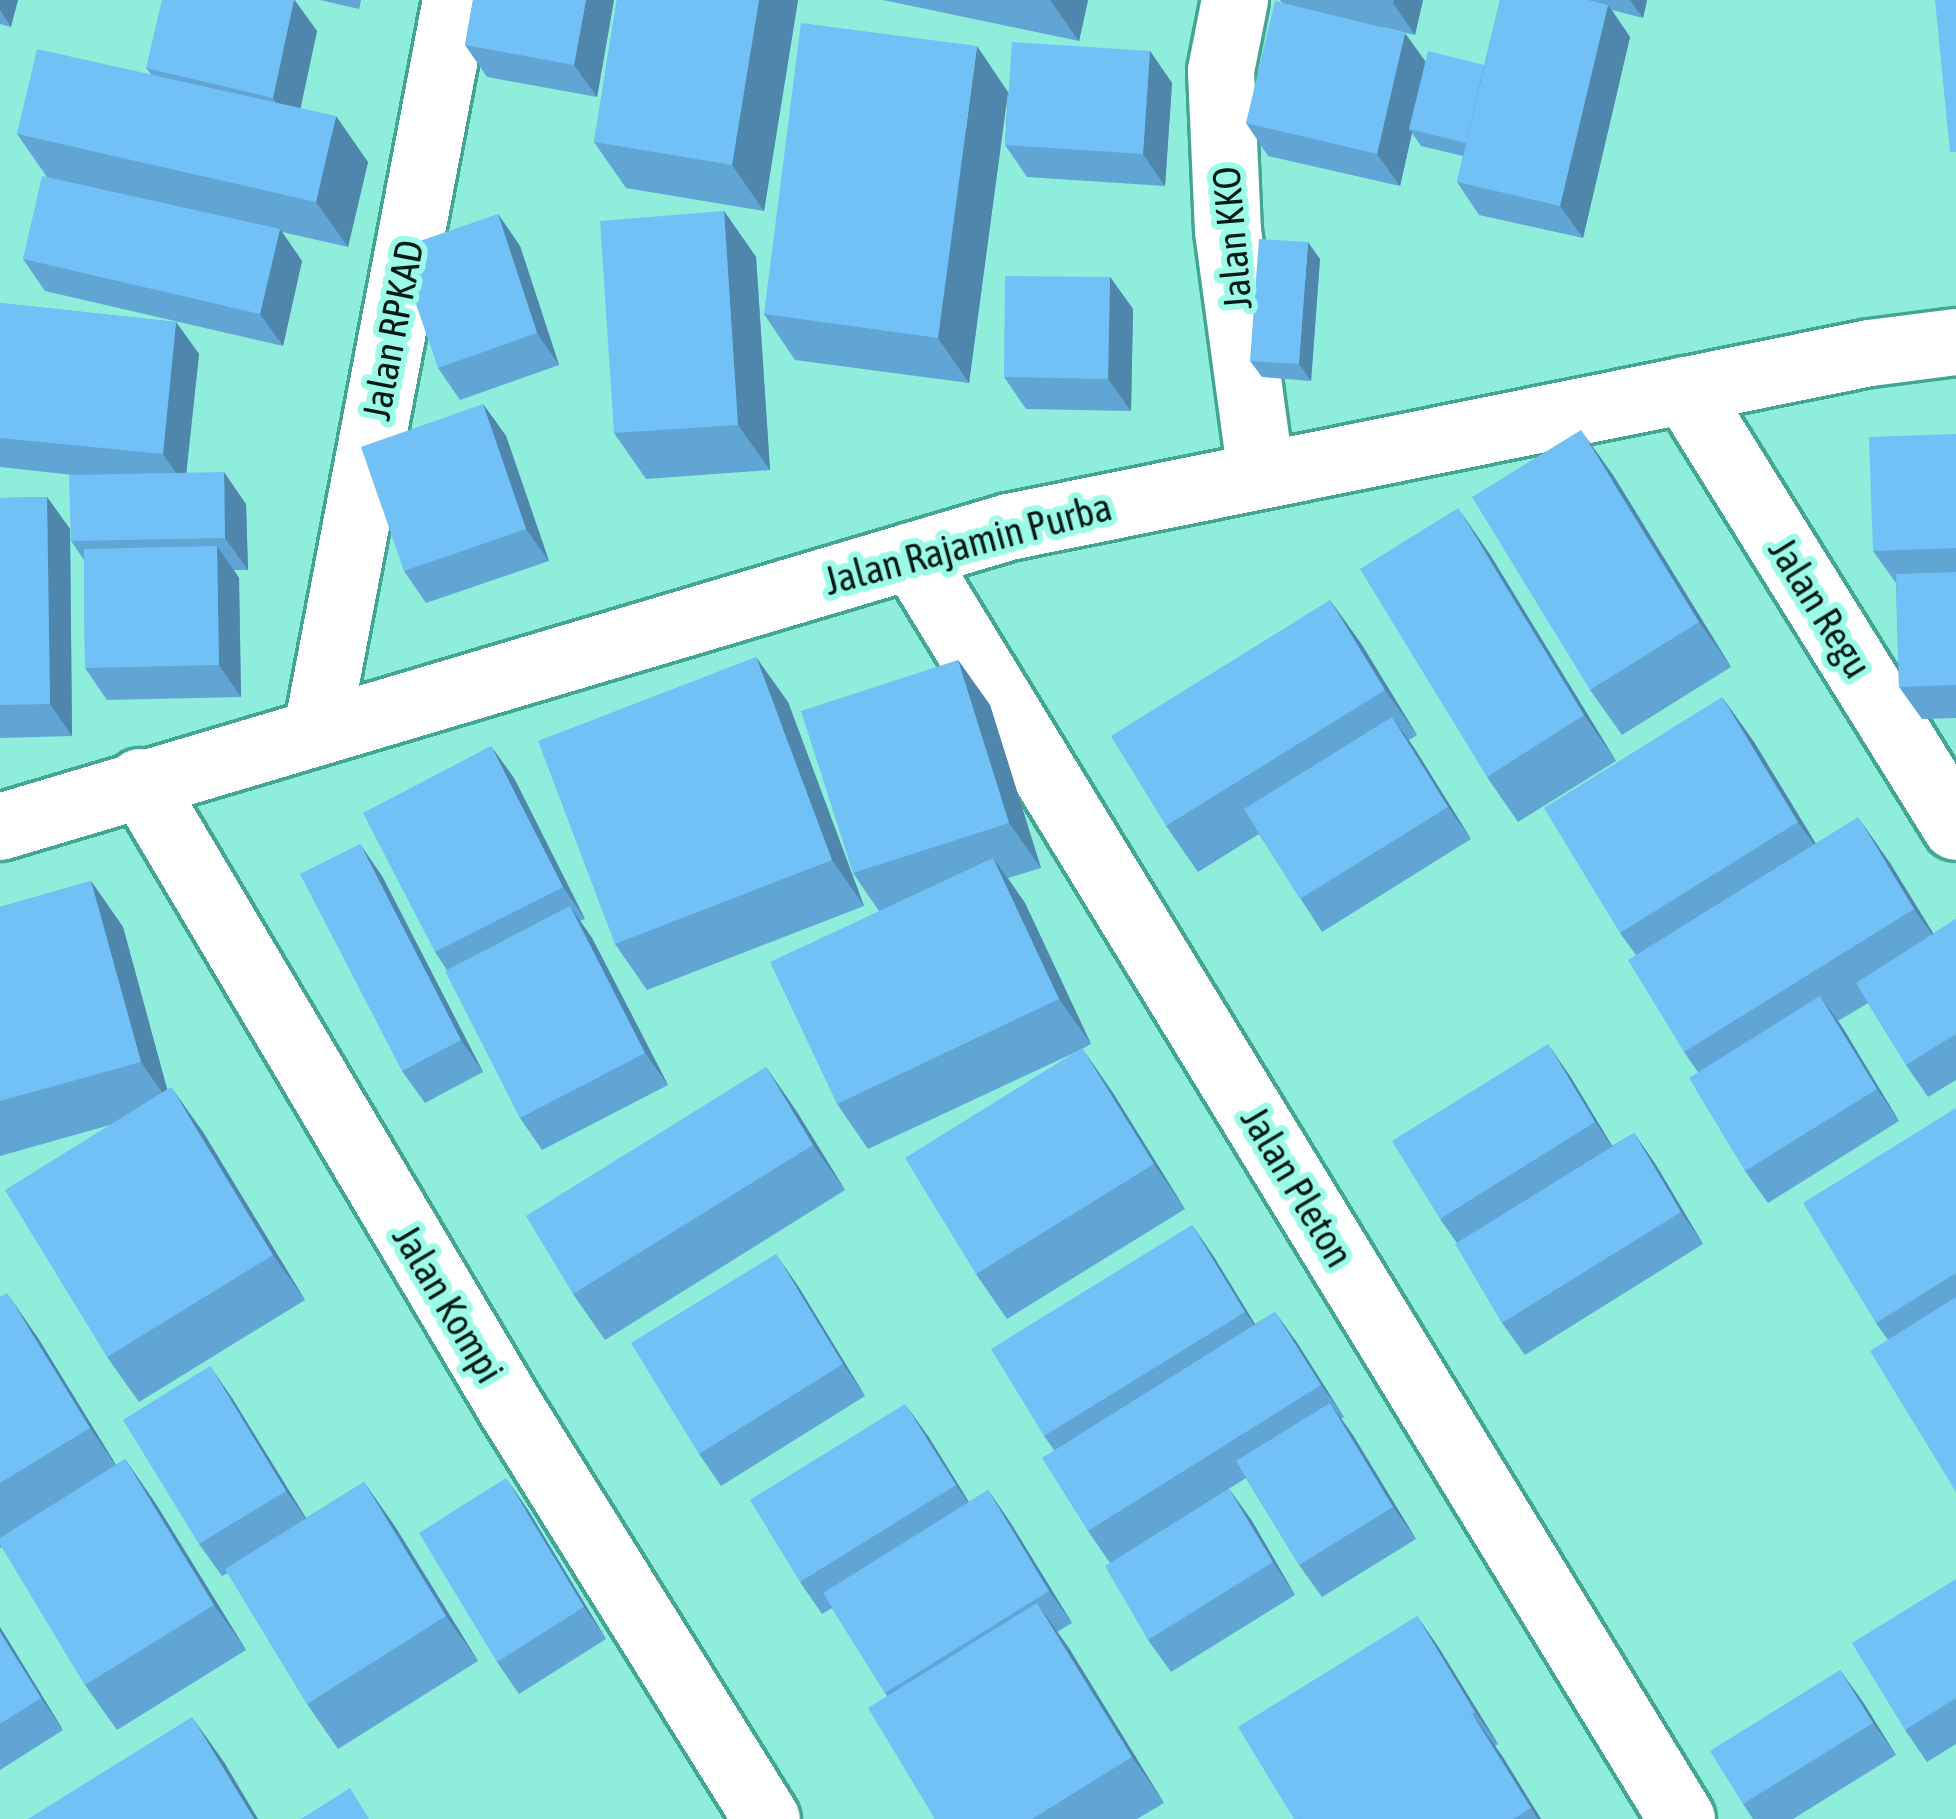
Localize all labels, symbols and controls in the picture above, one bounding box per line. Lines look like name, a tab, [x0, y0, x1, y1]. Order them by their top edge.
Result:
street label: Jalan KKO	[1202, 165, 1262, 311]
street label: Jalan RPKAD	[353, 236, 433, 424]
street label: Jalan Rajamin Purba	[819, 483, 1117, 605]
street label: Jalan Regu	[1759, 529, 1881, 687]
street label: Jalan Pleton	[1231, 1099, 1363, 1275]
street label: Jalan Kompi	[383, 1217, 513, 1391]

